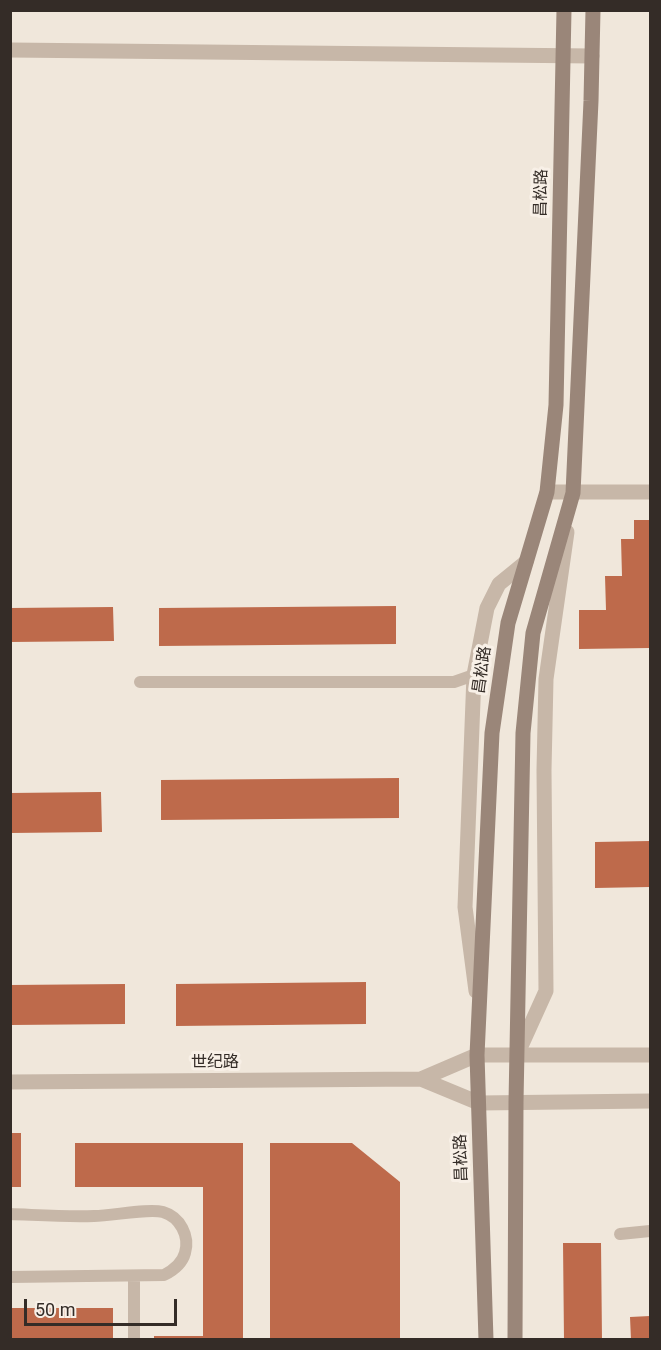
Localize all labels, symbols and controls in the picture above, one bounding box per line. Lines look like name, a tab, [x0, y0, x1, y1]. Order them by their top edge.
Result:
street label: 昌松路	[532, 169, 552, 217]
street label: 昌松路	[470, 645, 496, 695]
street label: 世纪路	[191, 1053, 239, 1073]
street label: 昌松路	[452, 1134, 472, 1182]
scale bar	[27, 1287, 180, 1325]
text: 50 m	[35, 1299, 75, 1320]

